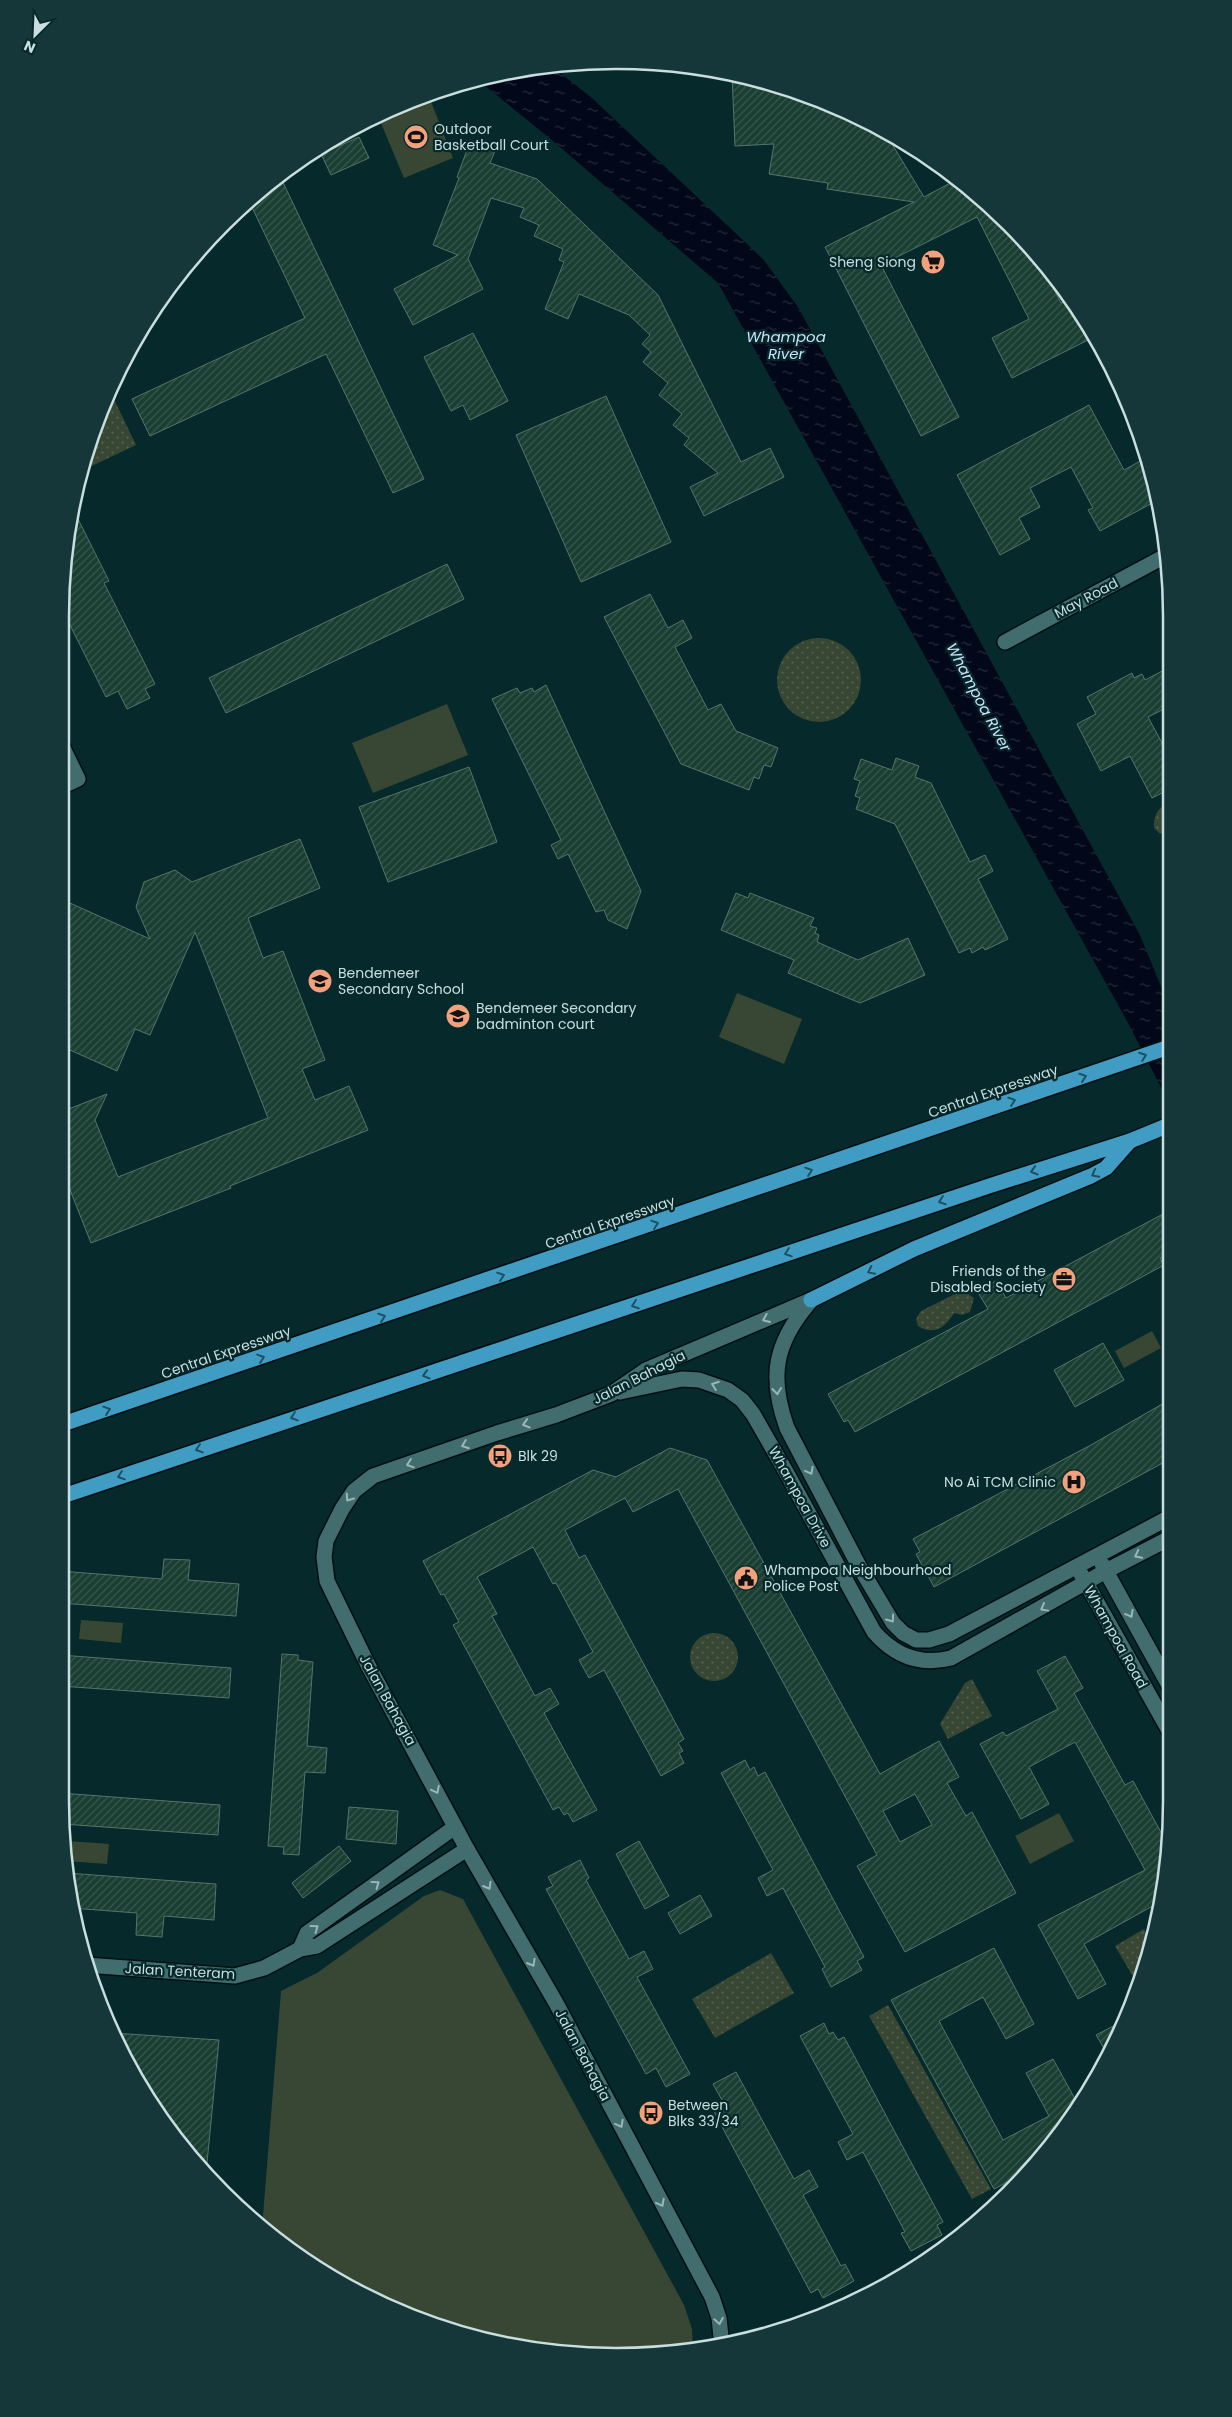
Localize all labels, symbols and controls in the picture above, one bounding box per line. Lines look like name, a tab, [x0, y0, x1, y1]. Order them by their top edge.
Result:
north arrow	[10, 10, 60, 60]
text: N	[21, 36, 39, 58]
place label: Outdoor Basketball Court	[434, 119, 549, 155]
sports icon: Outdoor Basketball Court	[403, 124, 429, 150]
supermarket icon: Sheng Siong	[920, 249, 946, 275]
place label: Sheng Siong	[829, 252, 916, 272]
water label: Whampoa River	[746, 326, 826, 364]
street label: May Road	[1051, 573, 1121, 623]
water label: Whampoa River	[941, 639, 1017, 755]
place label: Bendemeer Secondary School	[338, 963, 464, 999]
school or university icon: Bendemeer Secondary School	[307, 968, 333, 994]
place label: Bendemeer Secondary badminton court	[476, 998, 637, 1034]
school or university icon: Bendemeer Secondary badminton court	[445, 1003, 471, 1029]
one-way arrow	[1138, 1052, 1147, 1062]
street label: Central Expressway	[925, 1059, 1061, 1123]
one-way arrow	[1078, 1073, 1086, 1083]
one-way arrow	[1007, 1097, 1016, 1107]
one-way arrow	[1030, 1166, 1038, 1176]
one-way arrow	[804, 1167, 813, 1177]
one-way arrow	[1091, 1168, 1100, 1178]
street label: Central Expressway	[542, 1190, 678, 1254]
one-way arrow	[939, 1195, 947, 1205]
one-way arrow	[650, 1220, 659, 1230]
one-way arrow	[785, 1247, 793, 1257]
place label: Friends of the Disabled Society	[930, 1261, 1046, 1297]
one-way arrow	[867, 1265, 876, 1275]
office icon: Friends of the Disabled Society	[1051, 1266, 1077, 1292]
one-way arrow	[497, 1272, 505, 1282]
one-way arrow	[631, 1299, 639, 1309]
one-way arrow	[762, 1312, 771, 1323]
one-way arrow	[377, 1313, 385, 1323]
street label: Central Expressway	[158, 1320, 294, 1384]
street label: Jalan Bahagia	[589, 1345, 689, 1409]
one-way arrow	[256, 1354, 264, 1364]
one-way arrow	[422, 1369, 430, 1379]
one-way arrow	[712, 1381, 720, 1391]
one-way arrow	[771, 1387, 782, 1395]
one-way arrow	[102, 1405, 110, 1415]
one-way arrow	[291, 1411, 299, 1421]
one-way arrow	[523, 1419, 531, 1429]
one-way arrow	[461, 1439, 469, 1449]
bus stop icon: Blk 29	[487, 1443, 513, 1469]
street label: Whampoa Drive	[764, 1443, 836, 1552]
one-way arrow	[196, 1444, 204, 1454]
place label: Blk 29	[518, 1446, 558, 1466]
one-way arrow	[407, 1458, 415, 1468]
one-way arrow	[804, 1466, 814, 1475]
hospital icon: No Ai TCM Clinic	[1061, 1469, 1087, 1495]
one-way arrow	[117, 1470, 126, 1480]
place label: No Ai TCM Clinic	[944, 1472, 1056, 1492]
one-way arrow	[346, 1492, 355, 1502]
one-way arrow	[1134, 1549, 1143, 1559]
place label: Whampoa Neighbourhood Police Post	[764, 1560, 951, 1596]
public building icon: Whampoa Neighbourhood Police Post	[733, 1565, 759, 1591]
street label: Whampoa Road	[1079, 1582, 1153, 1692]
one-way arrow	[1040, 1602, 1049, 1612]
one-way arrow	[1124, 1608, 1134, 1617]
one-way arrow	[885, 1613, 894, 1623]
street label: Jalan Bahagia	[355, 1651, 421, 1749]
one-way arrow	[430, 1785, 440, 1794]
one-way arrow	[370, 1881, 380, 1890]
one-way arrow	[482, 1881, 492, 1890]
one-way arrow	[309, 1925, 318, 1934]
street label: Jalan Tenteram	[124, 1958, 236, 1984]
one-way arrow	[526, 1958, 536, 1967]
street label: Jalan Bahagia	[550, 2006, 616, 2104]
place label: Between Blks 33/34	[668, 2095, 739, 2131]
bus stop icon: Between Blks 33/34	[638, 2100, 664, 2126]
one-way arrow	[613, 2119, 623, 2128]
one-way arrow	[655, 2197, 665, 2206]
one-way arrow	[713, 2317, 723, 2325]

